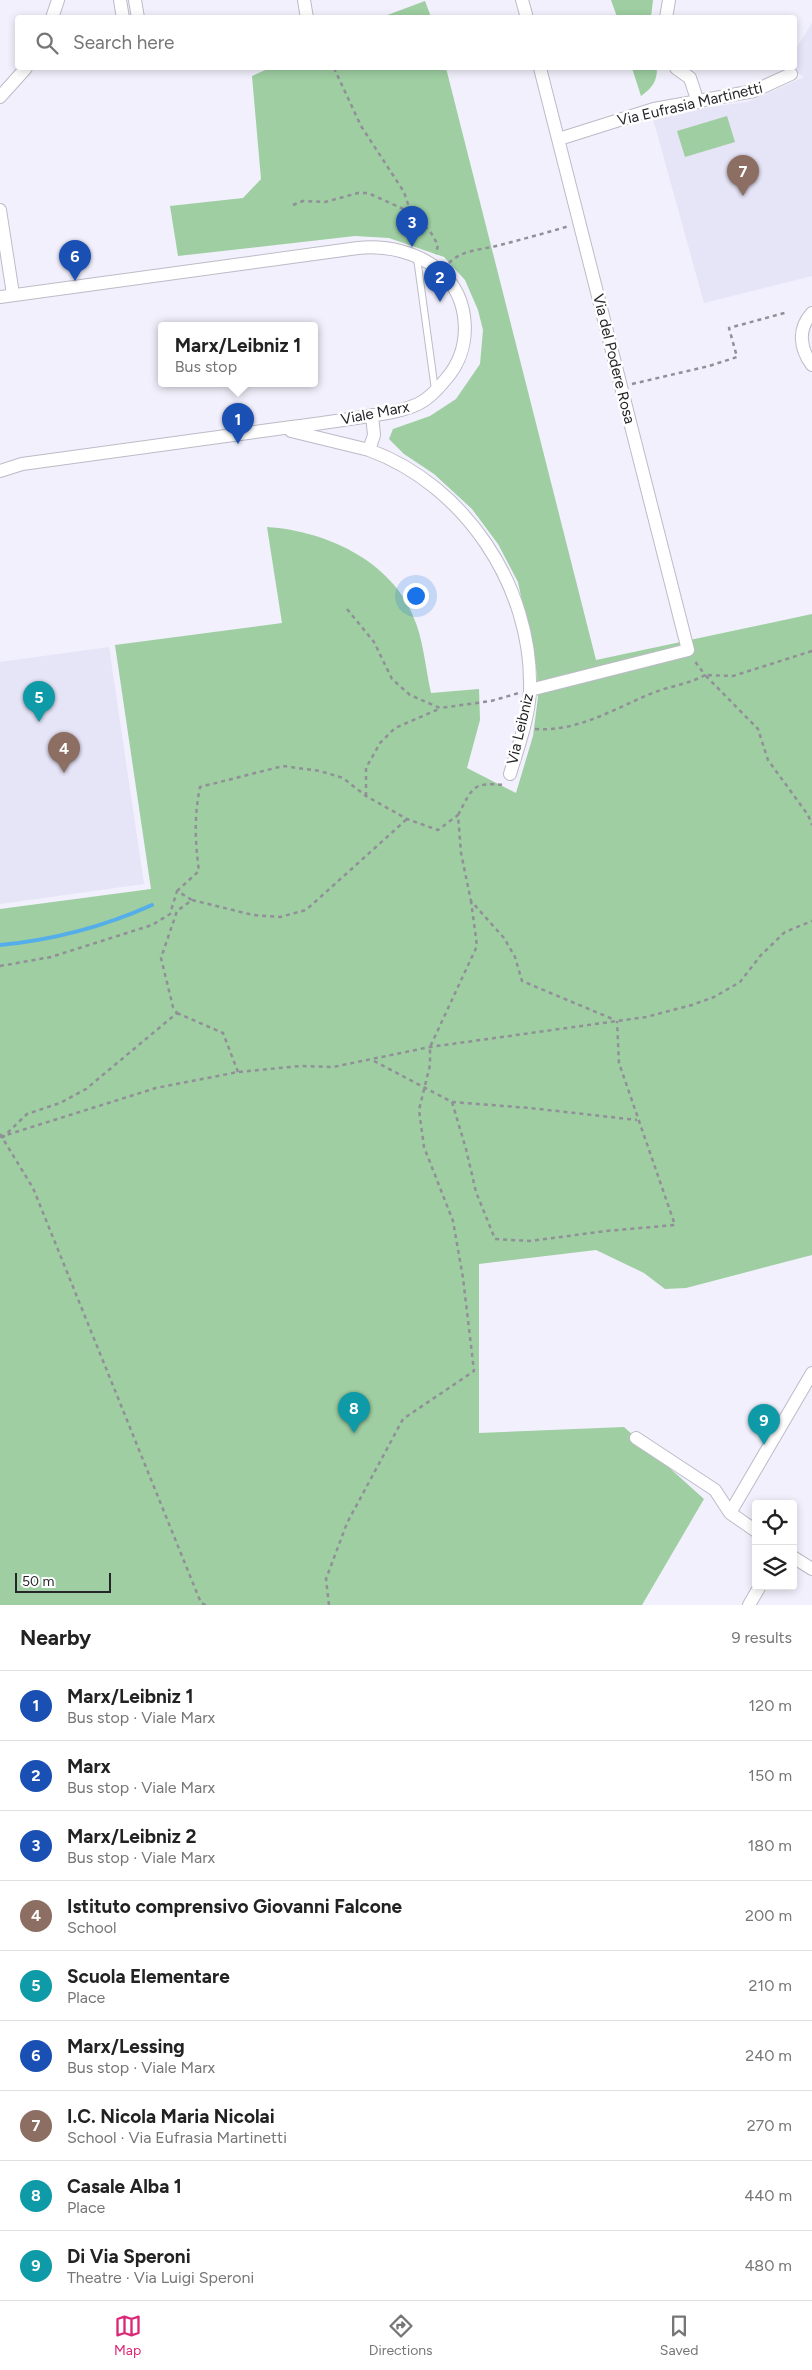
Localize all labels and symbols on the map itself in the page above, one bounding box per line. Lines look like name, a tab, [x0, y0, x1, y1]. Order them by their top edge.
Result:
street label: Via Eufrasia Martinetti	[616, 79, 764, 129]
pin: 7	[727, 155, 759, 196]
pin: 3	[396, 206, 428, 247]
pin: 6	[59, 240, 91, 281]
pin: 2	[424, 261, 456, 302]
street label: Via del Podere Rosa	[589, 292, 639, 426]
street label: Viale Marx	[339, 398, 411, 428]
pin: 1	[222, 403, 254, 444]
your location	[403, 583, 429, 609]
pin: 5	[23, 681, 55, 722]
street label: Via Leibniz	[503, 692, 537, 766]
pin: 4	[48, 732, 80, 773]
pin: 8	[338, 1392, 370, 1433]
pin: 9	[748, 1404, 780, 1445]
scale bar	[15, 1570, 111, 1593]

